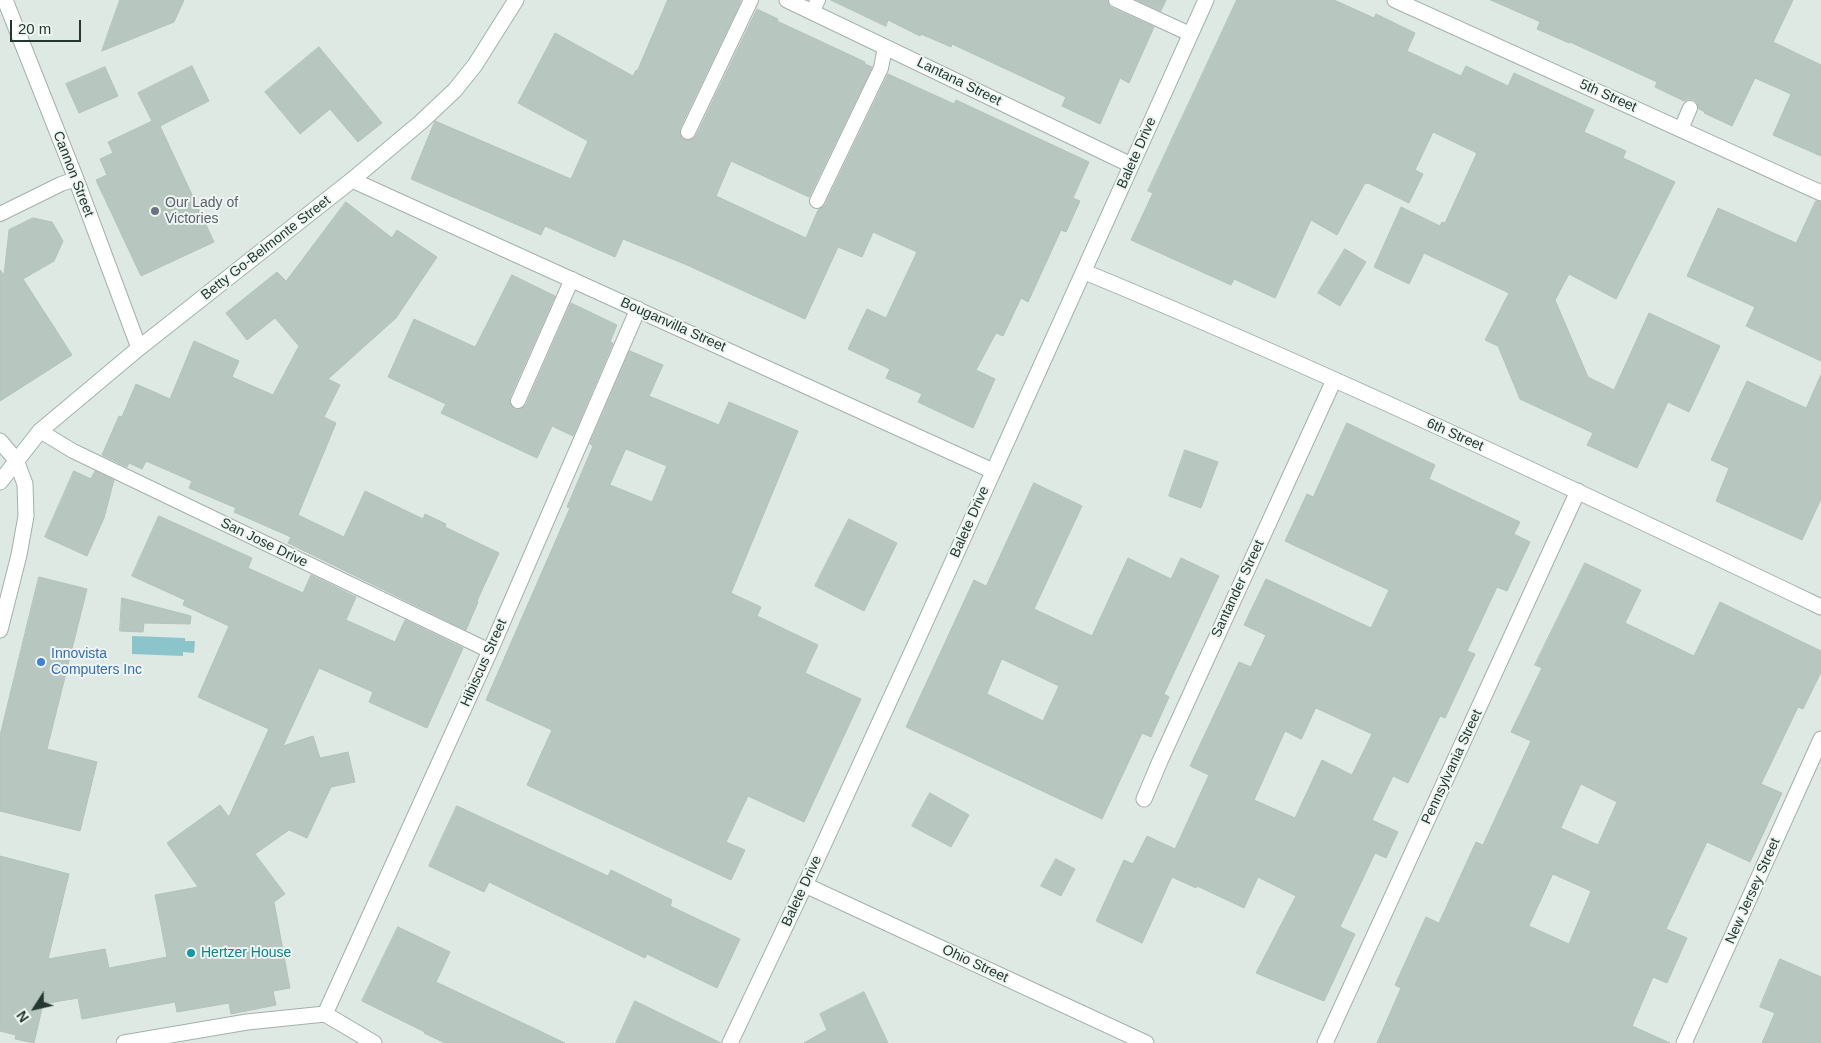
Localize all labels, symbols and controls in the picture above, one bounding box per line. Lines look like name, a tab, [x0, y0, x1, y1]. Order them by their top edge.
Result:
scale bar	[12, 10, 84, 42]
text: 20 m	[18, 20, 51, 37]
street label: Lantana Street	[914, 54, 1004, 110]
street label: 5th Street	[1577, 76, 1639, 116]
street label: Balete Drive	[1114, 115, 1160, 191]
street label: Cannon Street	[49, 129, 97, 219]
street label: Betty Go-Belmonte Street	[198, 192, 334, 304]
place label: Our Lady of Victories	[165, 195, 238, 228]
marker: Our Lady of Victories	[149, 205, 161, 217]
street label: Bouganvilla Street	[618, 294, 728, 356]
street label: 6th Street	[1424, 415, 1486, 455]
street label: Balete Drive	[947, 484, 993, 560]
street label: San Jose Drive	[218, 515, 310, 571]
street label: Santander Street	[1208, 537, 1268, 641]
street label: Hibiscus Street	[457, 617, 511, 709]
place label: Innovista Computers Inc	[51, 646, 142, 679]
marker: Innovista Computers Inc	[35, 656, 47, 668]
street label: Pennsylvania Street	[1418, 707, 1486, 827]
street label: New Jersey Street	[1722, 835, 1784, 947]
street label: Balete Drive	[778, 853, 826, 929]
street label: Ohio Street	[939, 941, 1011, 987]
place label: Hertzer House	[201, 945, 291, 961]
marker: Hertzer House	[185, 947, 197, 959]
north arrow	[10, 983, 60, 1033]
text: N	[13, 1008, 32, 1025]

